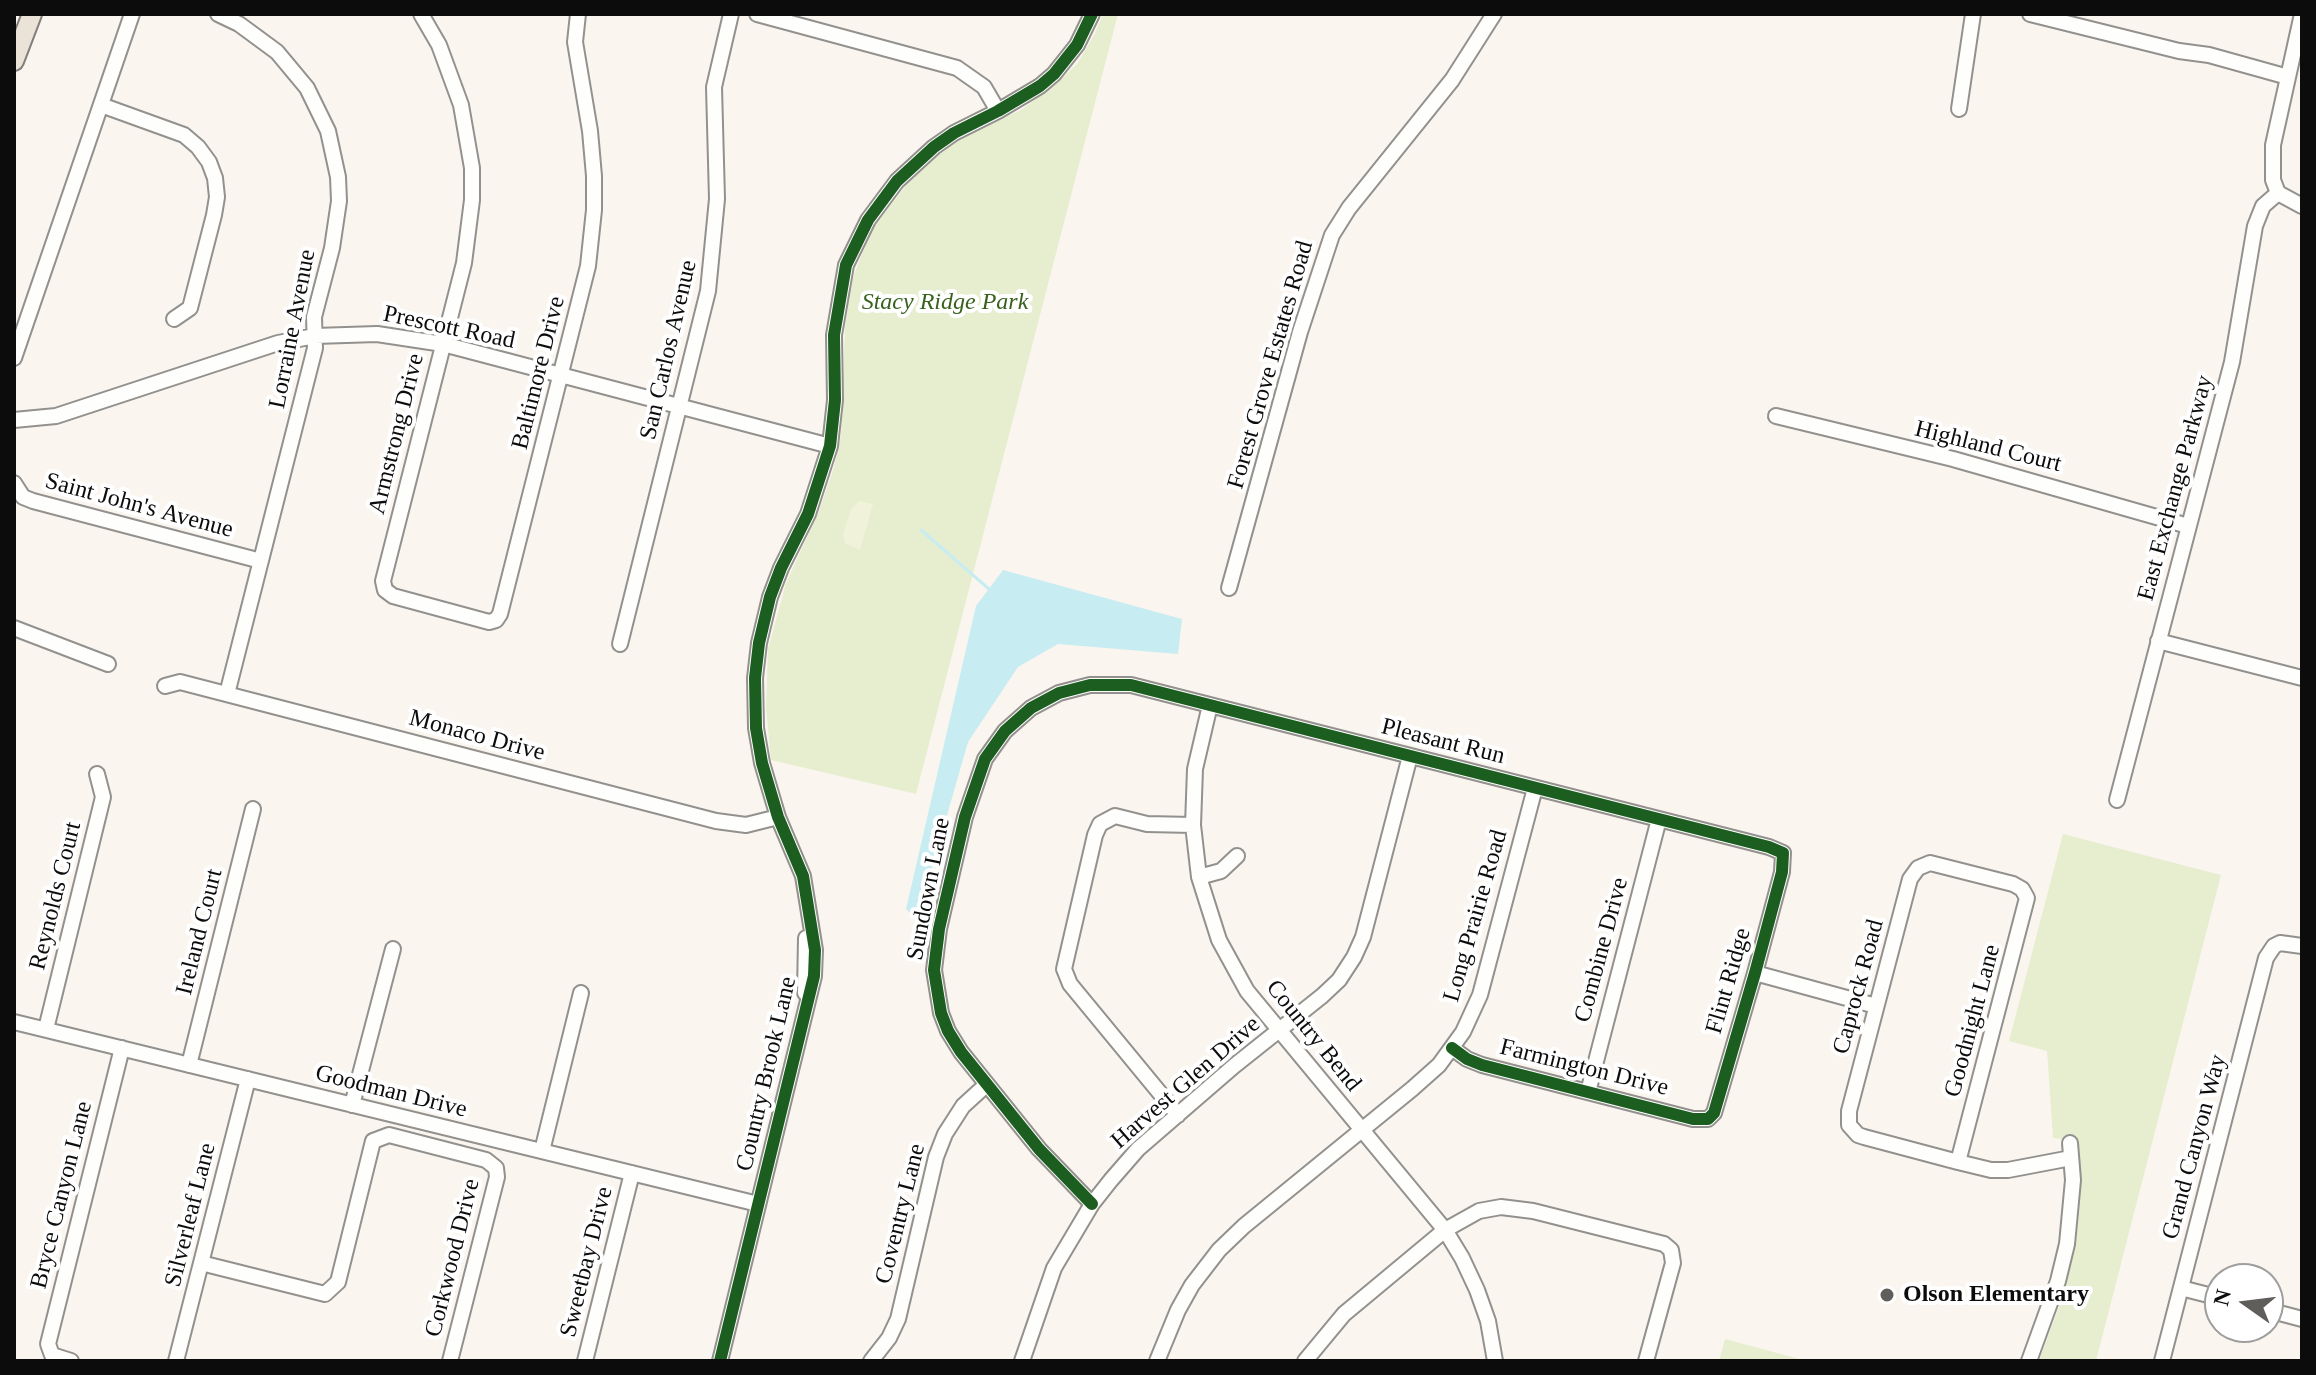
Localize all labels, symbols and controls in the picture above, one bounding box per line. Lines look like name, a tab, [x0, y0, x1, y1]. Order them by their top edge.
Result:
street label: Forest Grove Estates Road	[1222, 238, 1320, 492]
street label: Lorraine Avenue	[263, 247, 323, 411]
street label: San Carlos Avenue	[634, 257, 704, 443]
park label: Stacy Ridge Park	[862, 289, 1028, 317]
street label: Baltimore Drive	[506, 294, 572, 452]
street label: Prescott Road	[380, 300, 518, 356]
street label: Armstrong Drive	[363, 351, 431, 517]
street label: East Exchange Parkway	[2132, 372, 2220, 604]
street label: Highland Court	[1912, 415, 2064, 479]
street label: Saint John's Avenue	[42, 467, 236, 545]
street label: Monaco Drive	[406, 704, 548, 768]
street label: Pleasant Run	[1378, 713, 1508, 771]
street label: Sundown Lane	[901, 815, 957, 963]
street label: Reynolds Court	[24, 819, 88, 973]
street label: Long Prairie Road	[1438, 827, 1514, 1005]
street label: Ireland Court	[170, 866, 230, 998]
street label: Combine Drive	[1569, 874, 1635, 1026]
street label: Caprock Road	[1827, 917, 1891, 1057]
street label: Flint Ridge	[1700, 925, 1758, 1037]
street label: Goodnight Lane	[1939, 942, 2007, 1100]
street label: Country Brook Lane	[731, 974, 803, 1174]
street label: Country Bend	[1259, 974, 1367, 1098]
street label: Harvest Glen Drive	[1106, 1010, 1266, 1156]
street label: Farmington Drive	[1497, 1033, 1671, 1103]
street label: Grand Canyon Way	[2157, 1052, 2233, 1242]
street label: Goodman Drive	[312, 1059, 470, 1125]
street label: Bryce Canyon Lane	[25, 1098, 99, 1292]
street label: Silverleaf Lane	[159, 1140, 223, 1290]
street label: Coventry Lane	[870, 1141, 932, 1287]
street label: Corkwood Drive	[419, 1176, 487, 1340]
street label: Sweetbay Drive	[554, 1184, 620, 1340]
north arrow	[2204, 1263, 2284, 1343]
place label: Olson Elementary	[1903, 1281, 2089, 1309]
marker: Olson Elementary	[1878, 1286, 1896, 1304]
text: N	[2208, 1287, 2236, 1308]

